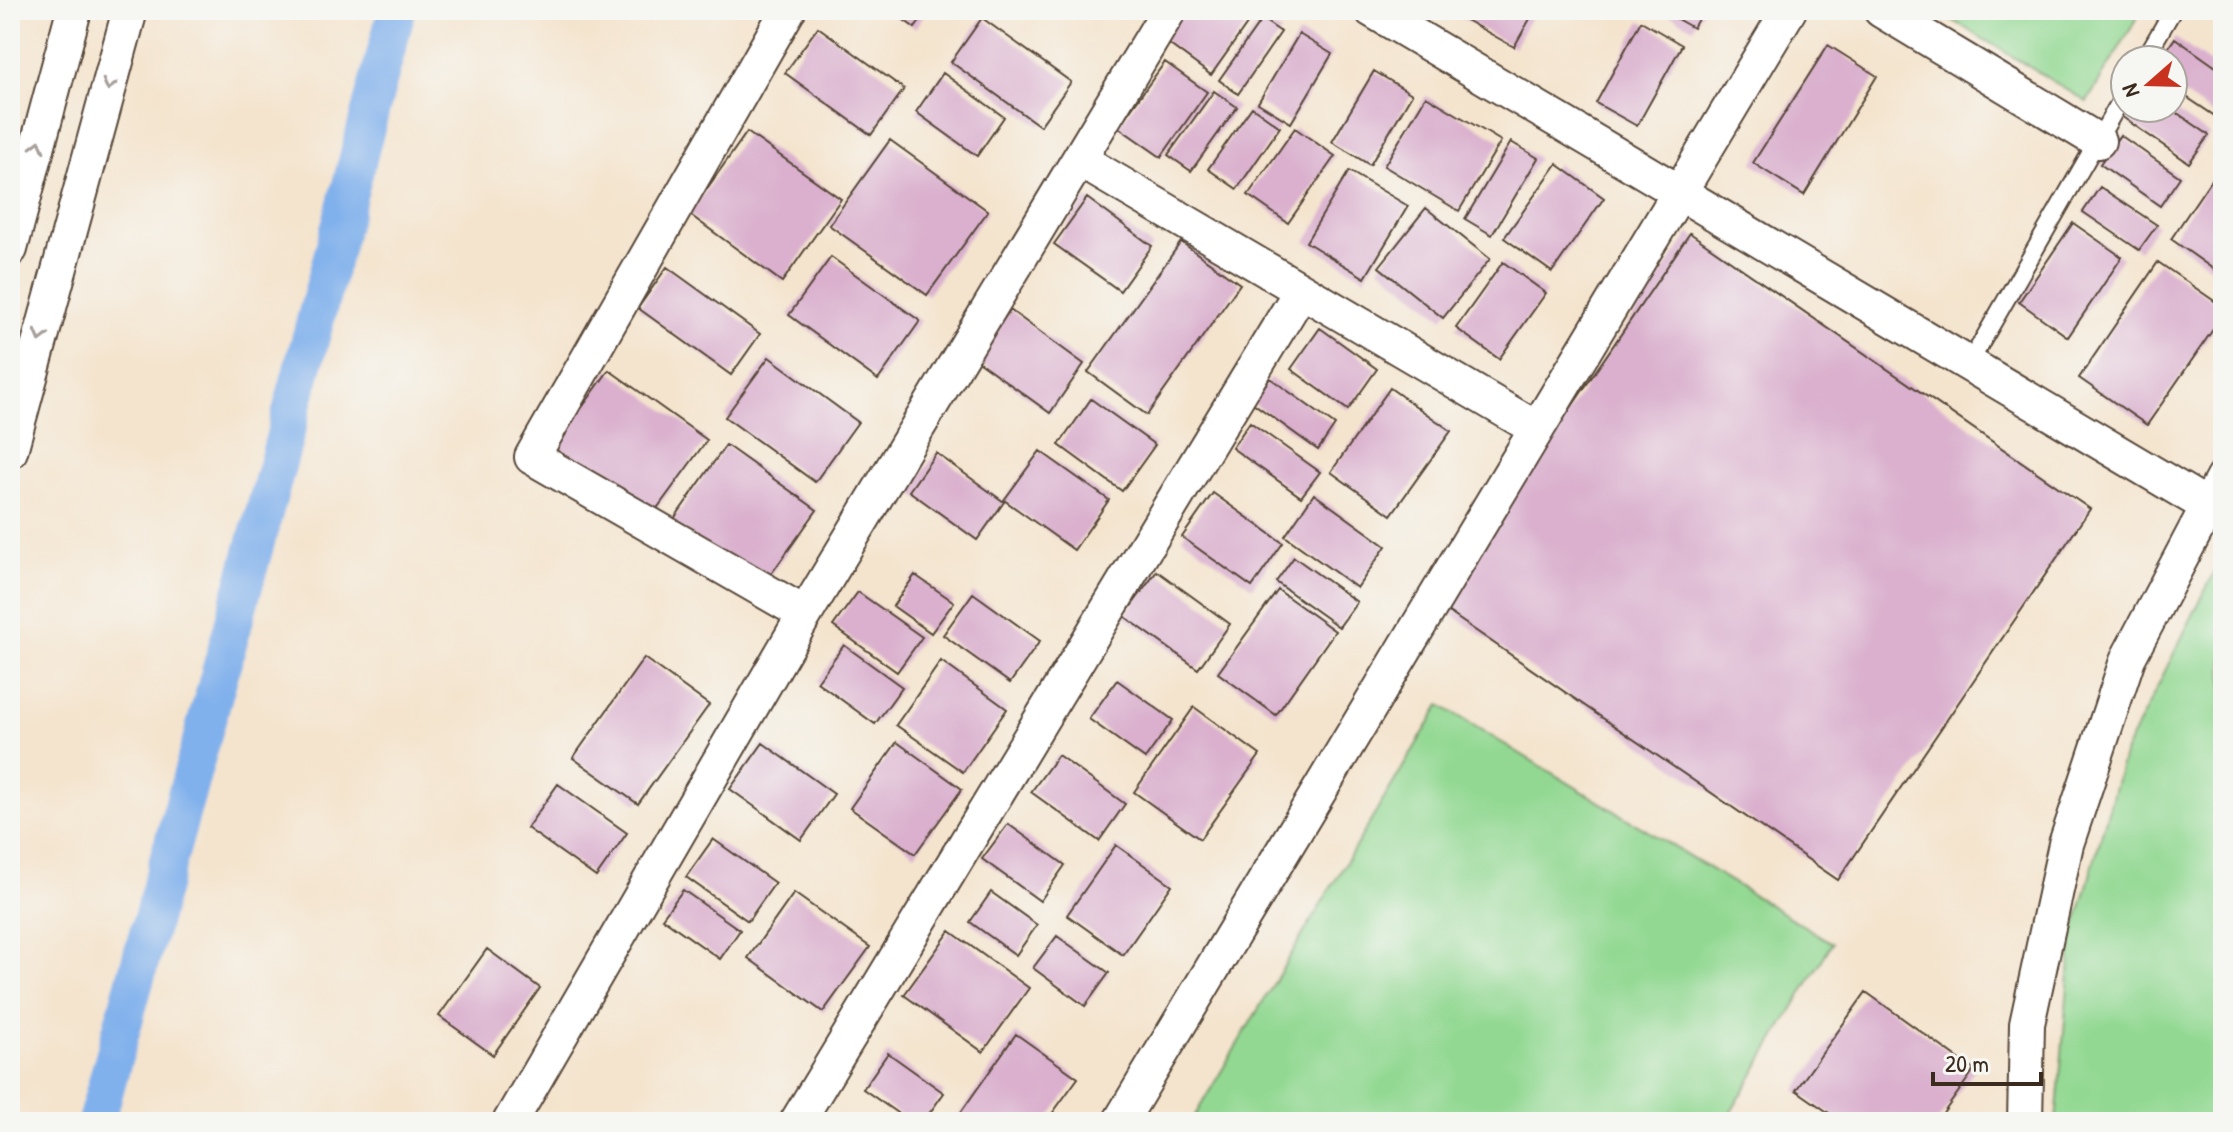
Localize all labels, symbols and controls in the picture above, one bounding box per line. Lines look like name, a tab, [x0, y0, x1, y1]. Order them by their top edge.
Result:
north arrow	[2109, 44, 2189, 124]
one-way arrow	[102, 78, 119, 92]
text: N	[2114, 80, 2146, 101]
one-way arrow	[28, 140, 45, 154]
one-way arrow	[34, 329, 51, 343]
scale bar	[1933, 1036, 2041, 1086]
text: 20 m	[1945, 1047, 1989, 1079]

